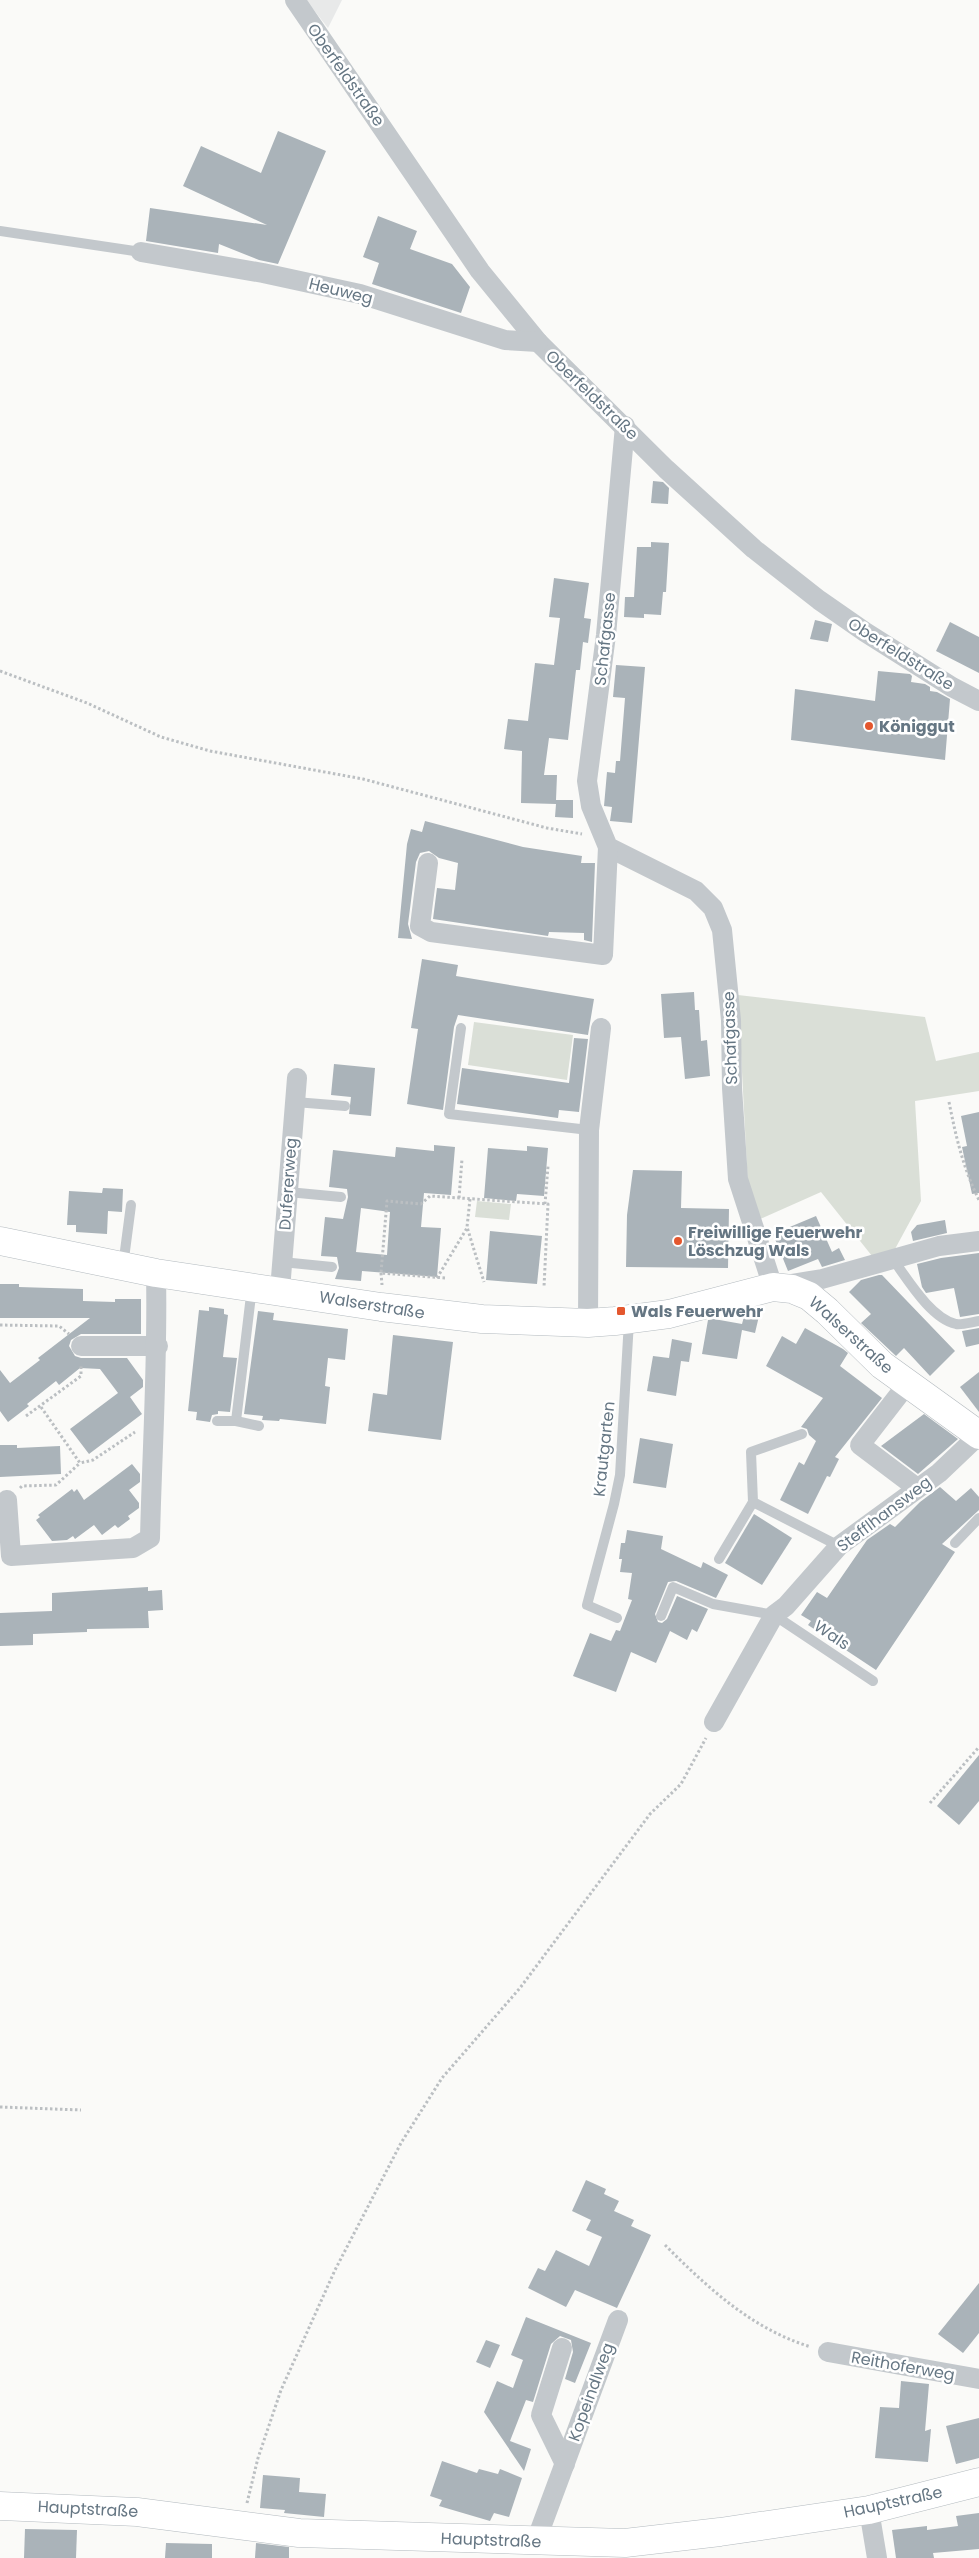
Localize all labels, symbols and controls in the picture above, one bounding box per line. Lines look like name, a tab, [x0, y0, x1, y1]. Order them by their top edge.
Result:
street label: Oberfeldstraße	[302, 19, 390, 131]
street label: Heuweg	[307, 272, 375, 310]
street label: Oberfeldstraße	[540, 345, 644, 445]
street label: Schafgasse	[589, 591, 621, 687]
street label: Oberfeldstraße	[844, 612, 958, 696]
place label: Königgut	[879, 715, 955, 738]
marker: Königgut	[863, 720, 875, 732]
street label: Schafgasse	[717, 991, 743, 1085]
street label: Dufererweg	[273, 1137, 303, 1231]
place label: Freiwillige Feuerwehr Löschzug Wals	[688, 1221, 863, 1262]
marker: Freiwillige Feuerwehr Löschzug Wals	[672, 1235, 684, 1247]
street label: Walserstraße	[318, 1285, 426, 1325]
street label: Walserstraße	[804, 1291, 898, 1379]
place label: Wals Feuerwehr	[631, 1300, 763, 1323]
marker: Wals Feuerwehr	[615, 1305, 627, 1317]
street label: Krautgarten	[588, 1400, 620, 1498]
street label: Stefflhansweg	[832, 1471, 936, 1557]
street label: Wals	[810, 1615, 854, 1655]
street label: Kopeindlweg	[563, 2340, 619, 2444]
street label: Reithoferweg	[849, 2346, 957, 2386]
street label: Hauptstraße	[841, 2480, 945, 2524]
street label: Hauptstraße	[37, 2495, 139, 2523]
street label: Hauptstraße	[440, 2527, 542, 2553]

